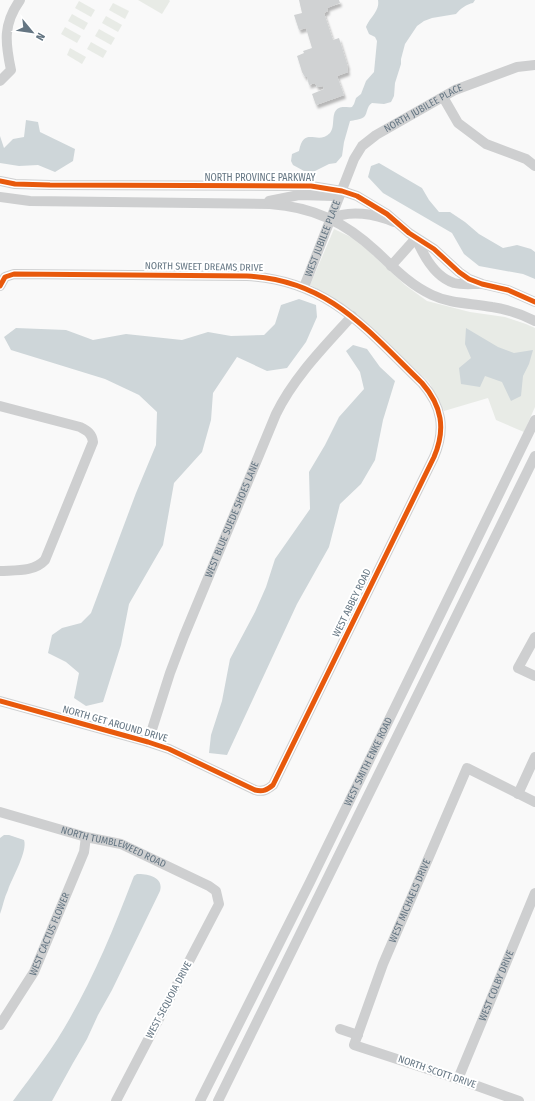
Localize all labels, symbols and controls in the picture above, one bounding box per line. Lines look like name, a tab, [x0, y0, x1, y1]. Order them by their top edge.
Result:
north arrow	[12, 12, 52, 52]
text: N	[33, 31, 48, 43]
street label: NORTH JUBILEE PLACE	[382, 82, 465, 135]
street label: NORTH PROVINCE PARKWAY	[204, 172, 316, 184]
street label: WEST JUBILEE PLACE	[303, 198, 343, 279]
street label: NORTH SWEET DREAMS DRIVE	[145, 260, 264, 274]
street label: WEST BLUE SUEDE SHOES LANE	[203, 459, 262, 579]
street label: WEST ABBEY ROAD	[330, 567, 374, 639]
street label: NORTH GET AROUND DRIVE	[61, 703, 169, 745]
street label: WEST SMITH ENKE ROAD	[342, 715, 395, 808]
street label: NORTH TUMBLEWEED ROAD	[59, 824, 168, 871]
street label: WEST MICHAELS DRIVE	[387, 857, 433, 945]
street label: WEST CACTUS FLOWER	[27, 890, 73, 978]
street label: WEST COLBY DRIVE	[477, 948, 517, 1023]
street label: WEST SEQUOIA DRIVE	[144, 959, 195, 1041]
street label: NORTH SCOTT DRIVE	[396, 1053, 478, 1091]

